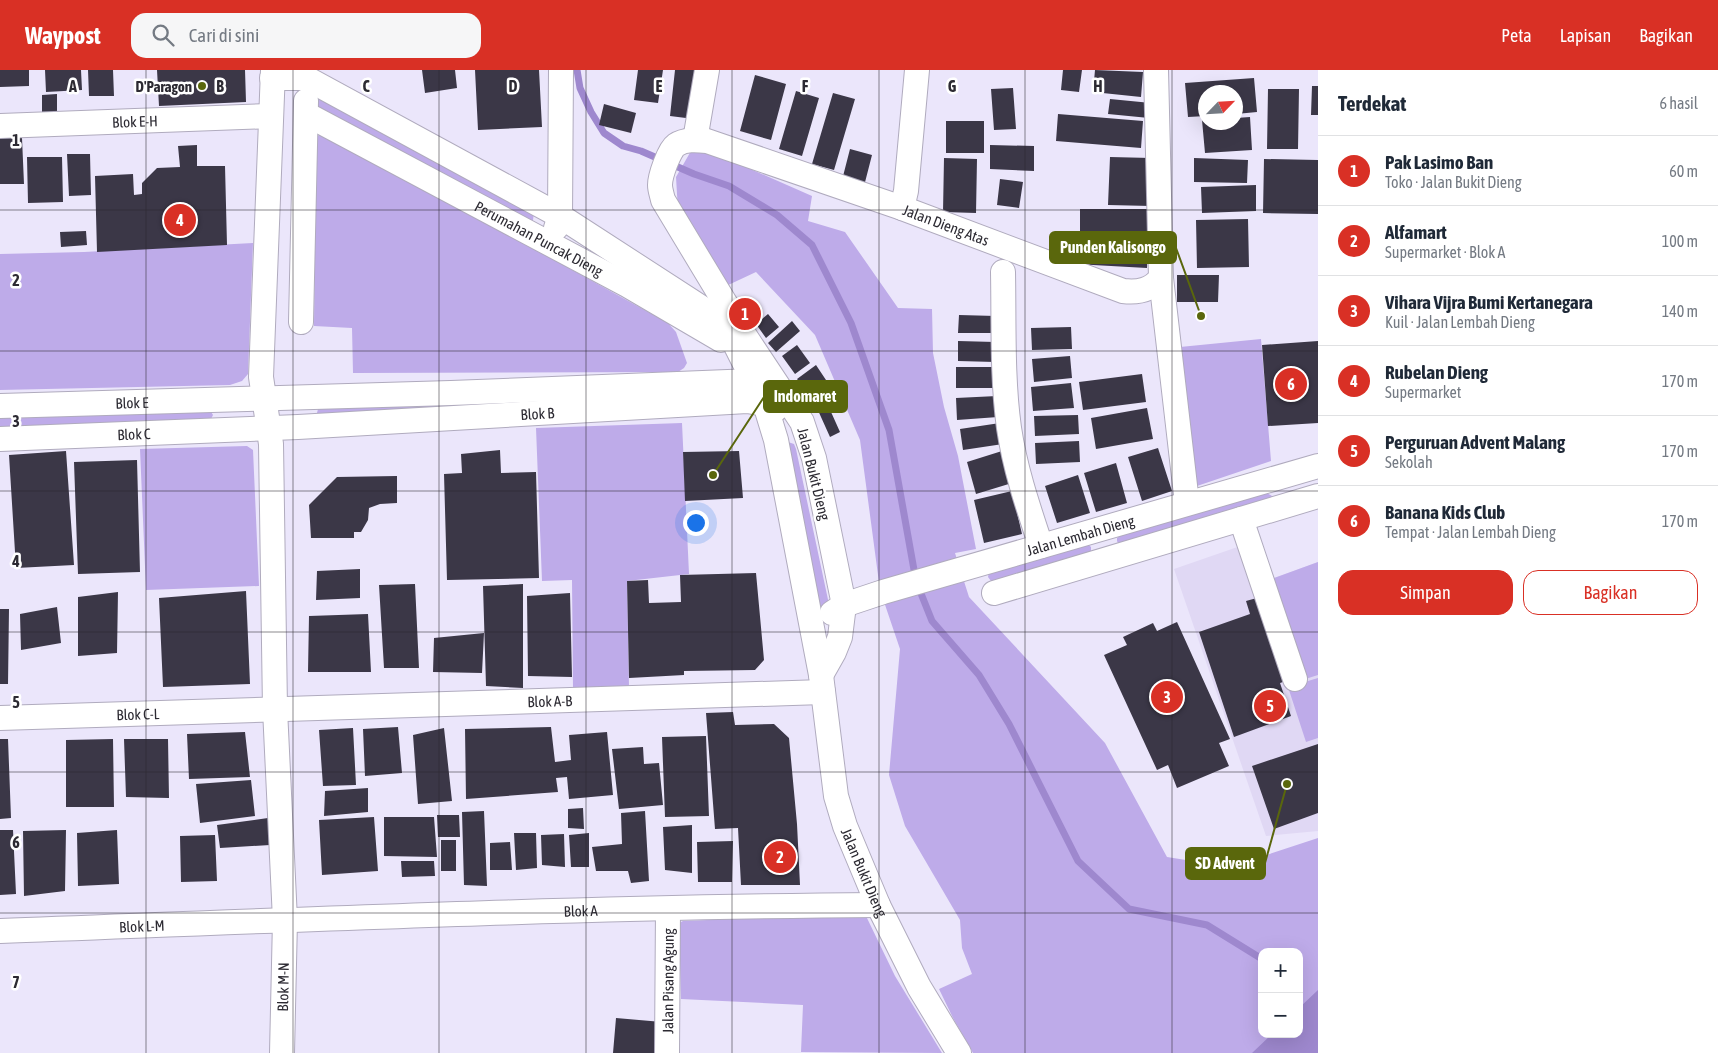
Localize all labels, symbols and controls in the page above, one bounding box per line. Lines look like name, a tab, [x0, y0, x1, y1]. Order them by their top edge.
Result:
search box	[131, 13, 481, 58]
icon: search	[149, 21, 177, 49]
text: Waypost	[25, 22, 101, 49]
text: Cari di sini	[189, 24, 259, 46]
text: Peta	[1501, 25, 1532, 46]
text: Lapisan	[1560, 25, 1611, 46]
text: Bagikan	[1639, 25, 1693, 46]
text: A	[68, 77, 77, 95]
text: B	[216, 77, 224, 95]
text: C	[362, 77, 370, 95]
text: D	[509, 77, 518, 95]
text: E	[656, 77, 663, 95]
text: F	[802, 77, 809, 95]
text: G	[948, 77, 957, 95]
text: H	[1093, 77, 1103, 95]
place label: D'Paragon	[136, 78, 192, 95]
marker: D'Paragon	[196, 80, 208, 92]
north arrow	[1198, 85, 1243, 130]
text: Terdekat	[1338, 91, 1406, 115]
text: 6 hasil	[1660, 94, 1698, 112]
street label: Blok E-H	[112, 112, 158, 130]
text: 1	[12, 131, 20, 149]
text: Pak Lasimo Ban	[1385, 151, 1493, 173]
text: 1	[1350, 162, 1358, 180]
text: 60 m	[1669, 162, 1698, 180]
text: Toko · Jalan Bukit Dieng	[1385, 173, 1522, 191]
street label: Perumahan Puncak Dieng	[472, 197, 606, 279]
pin: 4	[164, 201, 196, 239]
street label: Jalan Dieng Atas	[901, 201, 991, 248]
text: Alfamart	[1385, 221, 1447, 243]
callout: Punden Kalisongo	[1050, 232, 1176, 263]
text: 2	[1350, 232, 1358, 250]
text: 100 m	[1662, 232, 1698, 250]
text: Punden Kalisongo	[1060, 238, 1166, 256]
text: Supermarket · Blok A	[1385, 243, 1505, 261]
text: 2	[12, 271, 20, 289]
text: Vihara Vijra Bumi Kertanegara	[1385, 291, 1593, 313]
pin: 1	[729, 295, 761, 333]
text: 3	[1350, 302, 1358, 320]
text: 140 m	[1662, 302, 1698, 320]
text: Kuil · Jalan Lembah Dieng	[1385, 313, 1535, 331]
text: Rubelan Dieng	[1385, 361, 1488, 383]
pin: 6	[1275, 365, 1307, 403]
text: 4	[1350, 372, 1358, 390]
text: 170 m	[1662, 372, 1698, 390]
callout: Indomaret	[764, 381, 847, 412]
text: Supermarket	[1385, 383, 1461, 401]
text: Indomaret	[774, 387, 837, 405]
street label: Blok E	[115, 393, 149, 411]
street label: Blok B	[520, 404, 555, 423]
text: 3	[12, 412, 20, 430]
street label: Blok C	[117, 424, 151, 443]
street label: Jalan Bukit Dieng	[794, 426, 834, 523]
text: Perguruan Advent Malang	[1385, 431, 1565, 453]
text: 5	[1350, 442, 1358, 460]
text: 170 m	[1662, 442, 1698, 460]
text: Sekolah	[1385, 453, 1433, 471]
text: Banana Kids Club	[1385, 501, 1505, 523]
your location	[683, 510, 709, 536]
street label: Jalan Lembah Dieng	[1024, 511, 1137, 558]
text: 6	[1350, 512, 1358, 530]
text: 170 m	[1662, 512, 1698, 530]
text: Tempat · Jalan Lembah Dieng	[1385, 523, 1556, 541]
text: 4	[11, 552, 20, 570]
button: Simpan	[1338, 570, 1513, 615]
button: Bagikan	[1523, 570, 1698, 615]
pin: 3	[1151, 678, 1183, 716]
pin: 5	[1254, 687, 1286, 725]
street label: Blok A-B	[527, 691, 572, 710]
text: 5	[12, 693, 20, 711]
street label: Blok C-L	[116, 704, 160, 723]
street label: Jalan Bukit Dieng	[838, 825, 891, 920]
text: 6	[12, 833, 20, 851]
pin: 2	[764, 838, 796, 876]
callout: SD Advent	[1186, 848, 1265, 879]
text: SD Advent	[1195, 854, 1255, 872]
street label: Blok A	[563, 901, 599, 919]
street label: Blok L-M	[119, 916, 165, 935]
street label: Jalan Pisang Agung	[659, 928, 676, 1034]
map controls	[1258, 948, 1303, 1038]
button: +	[1258, 948, 1303, 993]
street label: Blok M-N	[274, 962, 292, 1012]
text: 7	[12, 973, 20, 991]
button: −	[1258, 993, 1303, 1038]

